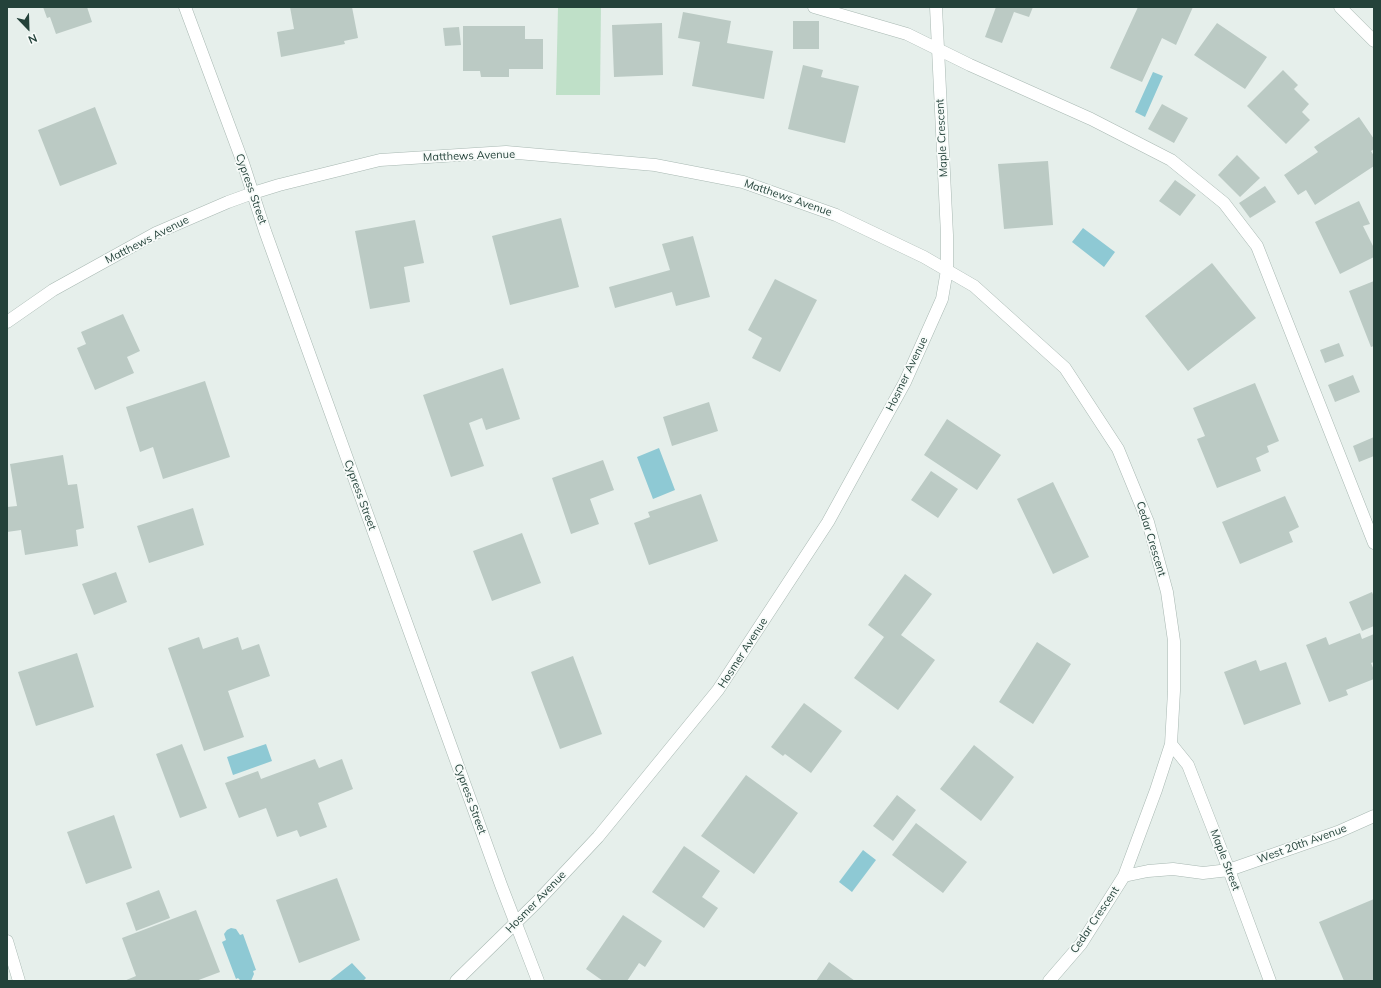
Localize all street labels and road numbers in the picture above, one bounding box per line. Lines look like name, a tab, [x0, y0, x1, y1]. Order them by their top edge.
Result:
street label: Maple Crescent	[933, 98, 951, 178]
street label: Matthews Avenue	[423, 148, 515, 164]
street label: Cypress Street	[233, 152, 269, 226]
street label: Matthews Avenue	[742, 177, 834, 219]
street label: Matthews Avenue	[103, 213, 191, 267]
street label: Hosmer Avenue	[883, 335, 931, 413]
street label: Cypress Street	[341, 458, 379, 532]
street label: Cedar Crescent	[1133, 500, 1169, 578]
street label: Hosmer Avenue	[715, 615, 771, 691]
street label: Cypress Street	[451, 762, 489, 836]
street label: West 20th Avenue	[1255, 822, 1349, 866]
street label: Maple Street	[1207, 828, 1243, 892]
street label: Hosmer Avenue	[503, 868, 569, 936]
street label: Cedar Crescent	[1068, 884, 1122, 956]

